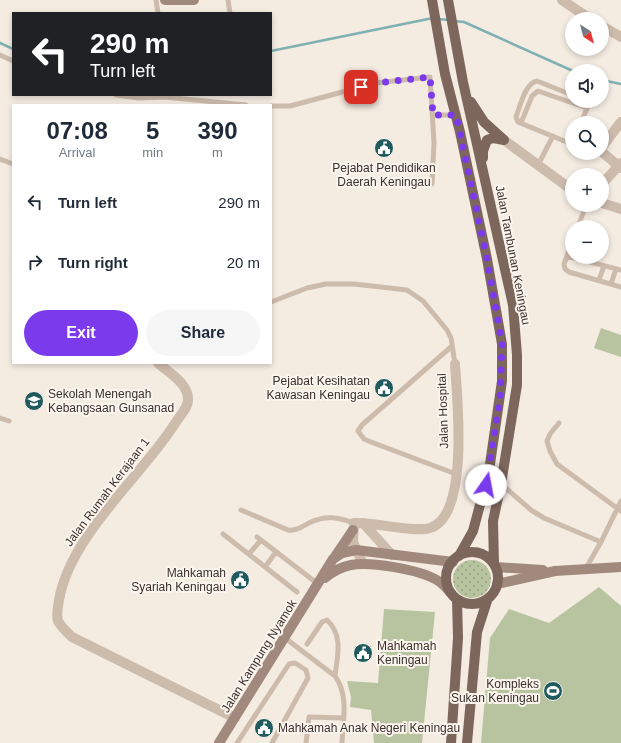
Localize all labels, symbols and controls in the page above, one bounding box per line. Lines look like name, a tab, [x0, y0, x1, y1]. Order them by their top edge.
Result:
north arrow	[565, 12, 609, 56]
map controls	[565, 12, 609, 264]
icon: left	[24, 28, 76, 80]
text: 290 m	[90, 28, 169, 59]
text: Turn left	[90, 61, 155, 81]
button: sound	[565, 64, 609, 108]
pin	[344, 70, 378, 104]
icon: arrive	[350, 76, 372, 98]
button: search	[565, 116, 609, 160]
text: 07:08	[46, 117, 108, 144]
text: 5	[146, 117, 159, 144]
text: 390	[198, 117, 238, 144]
public building icon: Pejabat Pendidikan Daerah Keningau	[373, 137, 395, 159]
text: Arrival	[59, 145, 96, 160]
text: min	[142, 145, 163, 160]
text: m	[212, 145, 223, 160]
place label: Pejabat Pendidikan Daerah Keningau	[332, 161, 436, 189]
button: +	[565, 168, 609, 212]
street label: Jalan Tambunan Keningau	[493, 184, 533, 326]
icon: left	[24, 191, 46, 213]
text: Turn left	[58, 194, 117, 211]
text: 290 m	[218, 194, 260, 211]
button: −	[565, 220, 609, 264]
icon: right	[24, 251, 46, 273]
text: Turn right	[58, 254, 128, 271]
text: 20 m	[227, 254, 260, 271]
button: Exit	[24, 310, 138, 356]
button: Share	[146, 310, 260, 356]
street label: Jalan Hospital	[435, 373, 451, 449]
place label: Pejabat Kesihatan Kawasan Keningau	[267, 374, 370, 402]
public building icon: Pejabat Kesihatan Kawasan Keningau	[373, 377, 395, 399]
place label: Sekolah Menengah Kebangsaan Gunsanad	[48, 387, 174, 415]
school or university icon: Sekolah Menengah Kebangsaan Gunsanad	[23, 390, 45, 412]
street label: Jalan Rumah Kerajaan 1	[62, 435, 153, 549]
position arrow	[465, 464, 507, 506]
place label: Mahkamah Syariah Keningau	[131, 566, 226, 594]
public building icon: Mahkamah Syariah Keningau	[229, 569, 251, 591]
street label: Jalan Kampung Nyamok	[218, 596, 300, 715]
place label: Mahkamah Keningau	[377, 639, 436, 667]
public building icon: Mahkamah Keningau	[352, 642, 374, 664]
place label: Kompleks Sukan Keningau	[451, 677, 539, 705]
sports icon: Kompleks Sukan Keningau	[542, 680, 564, 702]
public building icon: Mahkamah Anak Negeri Keningau	[253, 717, 275, 739]
place label: Mahkamah Anak Negeri Keningau	[278, 721, 460, 735]

